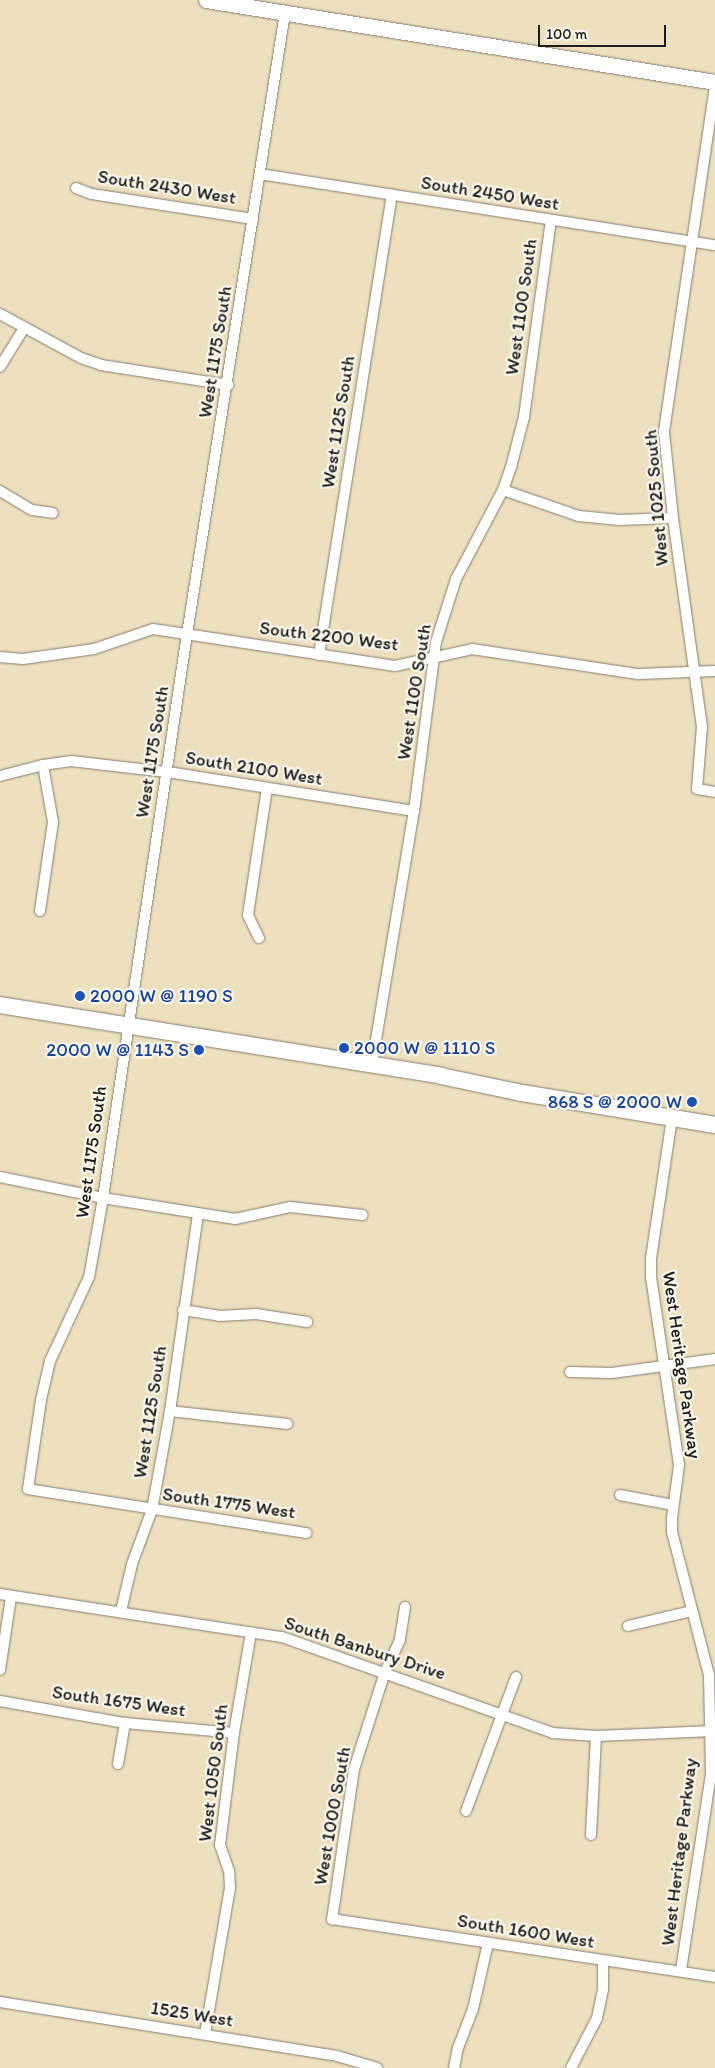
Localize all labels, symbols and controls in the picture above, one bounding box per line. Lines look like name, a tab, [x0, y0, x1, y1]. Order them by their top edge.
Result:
scale bar	[540, 15, 668, 47]
text: 100 m	[546, 25, 587, 43]
street label: South 2430 West	[96, 165, 238, 209]
street label: South 2450 West	[419, 171, 561, 215]
street label: West 1100 South	[500, 237, 542, 377]
street label: West 1175 South	[193, 284, 237, 420]
street label: West 1125 South	[316, 354, 360, 490]
street label: West 1025 South	[639, 429, 673, 567]
street label: South 2200 West	[258, 616, 400, 656]
street label: West 1100 South	[392, 622, 436, 762]
street label: West 1175 South	[130, 684, 174, 820]
street label: South 2100 West	[184, 746, 324, 790]
place label: 2000 W @ 1190 S	[90, 985, 233, 1007]
marker: 2000 W @ 1190 S	[74, 990, 86, 1002]
place label: 2000 W @ 1110 S	[354, 1037, 496, 1059]
place label: 2000 W @ 1143 S	[46, 1039, 189, 1061]
marker: 2000 W @ 1110 S	[338, 1042, 350, 1054]
marker: 2000 W @ 1143 S	[193, 1044, 205, 1056]
street label: West 1175 South	[70, 1084, 112, 1220]
place label: 868 S @ 2000 W	[548, 1091, 682, 1113]
marker: 868 S @ 2000 W	[686, 1096, 698, 1108]
street label: West Heritage Parkway	[658, 1270, 706, 1460]
street label: West 1125 South	[128, 1344, 172, 1480]
street label: South 1775 West	[161, 1482, 297, 1524]
street label: South Banbury Drive	[281, 1611, 449, 1685]
street label: South 1675 West	[51, 1680, 187, 1722]
street label: West 1050 South	[193, 1703, 233, 1843]
street label: West 1000 South	[309, 1745, 355, 1887]
street label: West Heritage Parkway	[656, 1757, 702, 1947]
street label: South 1600 West	[456, 1909, 596, 1953]
street label: 1525 West	[149, 1996, 235, 2032]

